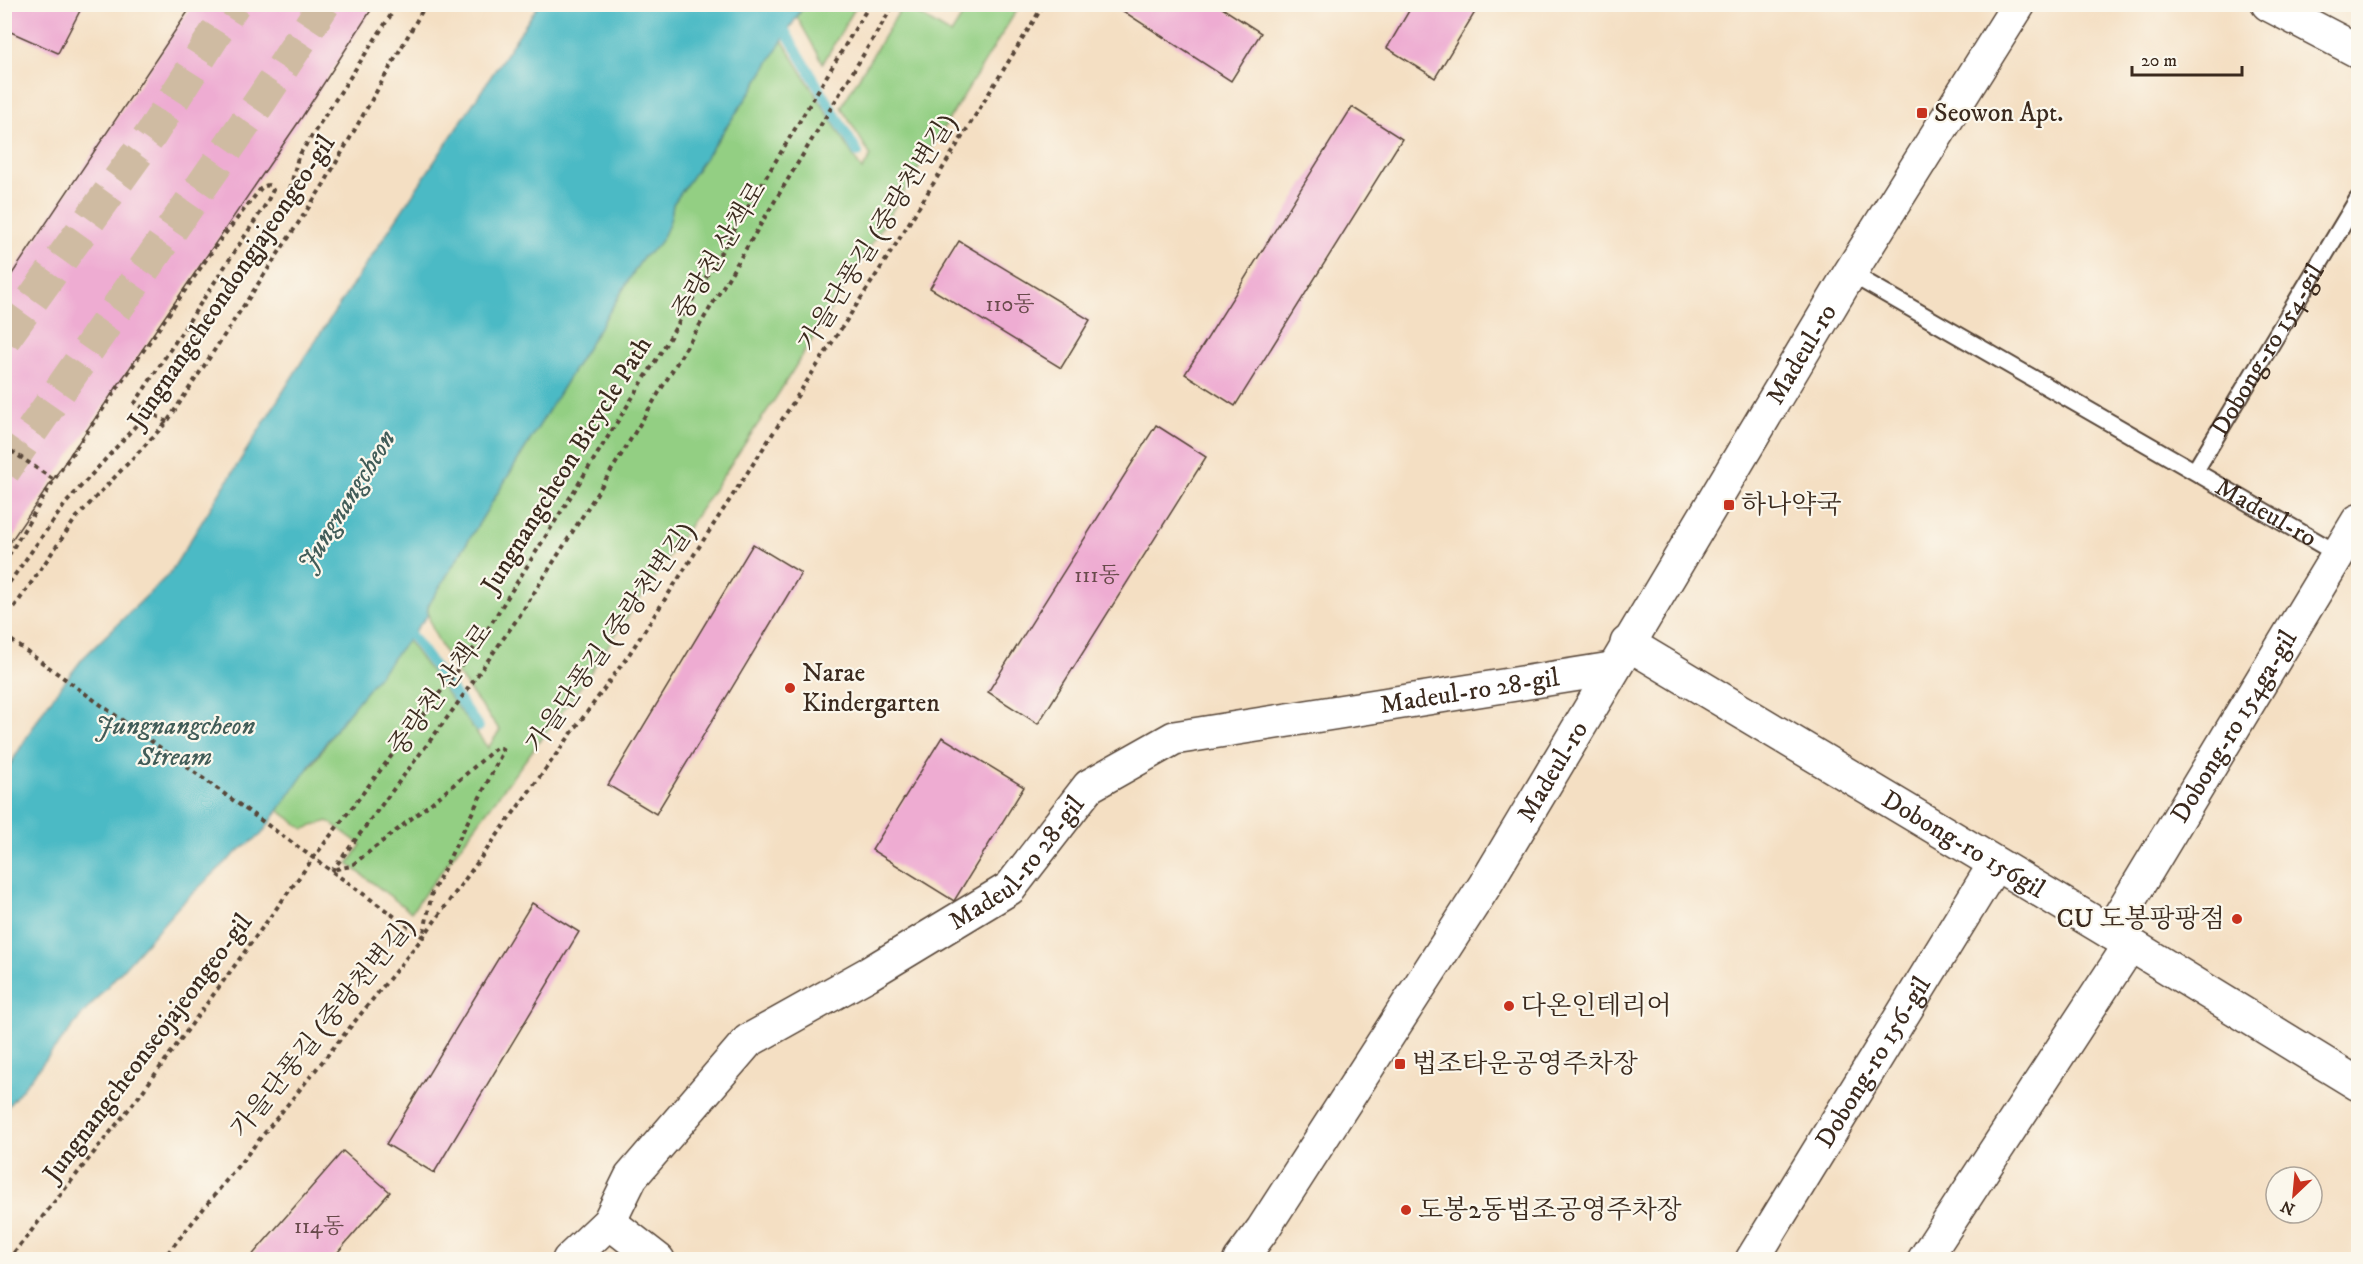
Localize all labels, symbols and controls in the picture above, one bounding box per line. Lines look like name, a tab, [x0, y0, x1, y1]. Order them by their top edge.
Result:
scale bar	[2132, 39, 2242, 77]
text: 20 m	[2141, 50, 2177, 72]
place label: Seowon Apt.	[1934, 97, 2064, 130]
marker: Seowon Apt.	[1915, 106, 1929, 120]
street label: 가을단풍길 (중랑천변길)	[791, 108, 965, 358]
street label: Jungnangcheondongjajeongeo-gil	[120, 129, 343, 437]
street label: 중랑천 산책로	[666, 176, 774, 326]
street label: Dobong-ro 154-gil	[2203, 258, 2332, 442]
house number: 110동	[985, 291, 1035, 318]
street label: Madeul-ro	[1759, 298, 1844, 411]
street label: Jungnangcheon Bicycle Path	[473, 330, 660, 601]
water label: Jungnangcheon	[290, 424, 404, 578]
street label: Madeul-ro	[2209, 470, 2323, 555]
place label: 하나약국	[1741, 489, 1841, 522]
marker: 하나약국	[1722, 498, 1736, 512]
street label: 가을단풍길 (중랑천변길)	[519, 516, 703, 760]
house number: 111동	[1074, 562, 1120, 589]
street label: 중랑천 산책로	[382, 617, 500, 763]
street label: Dobong-ro 154ga-gil	[2163, 624, 2305, 829]
place label: Narae Kindergarten	[802, 657, 940, 720]
street label: Madeul-ro 28-gil	[1378, 661, 1562, 722]
marker: Narae Kindergarten	[783, 681, 797, 695]
water label: Jungnangcheon Stream	[95, 709, 256, 774]
street label: Madeul-ro	[1510, 715, 1595, 828]
street label: Dobong-ro 156gil	[1876, 783, 2051, 906]
street label: Madeul-ro 28-gil	[943, 789, 1092, 938]
place label: CU 도봉팡팡점	[2056, 903, 2225, 936]
street label: Jungnangcheonseojajeongeo-gil	[35, 907, 260, 1190]
street label: 가을단풍길 (중랑천변길)	[224, 911, 422, 1145]
marker: CU 도봉팡팡점	[2230, 912, 2244, 926]
street label: Dobong-ro 156-gil	[1808, 970, 1939, 1154]
place label: 다온인테리어	[1521, 990, 1672, 1023]
marker: 다온인테리어	[1502, 999, 1516, 1013]
place label: 법조타운공영주차장	[1412, 1048, 1638, 1081]
marker: 법조타운공영주차장	[1393, 1057, 1407, 1071]
north arrow	[2264, 1165, 2324, 1225]
place label: 도봉2동법조공영주차장	[1418, 1194, 1682, 1227]
text: N	[2278, 1196, 2298, 1219]
marker: 도봉2동법조공영주차장	[1399, 1203, 1413, 1217]
house number: 114동	[294, 1213, 344, 1240]

